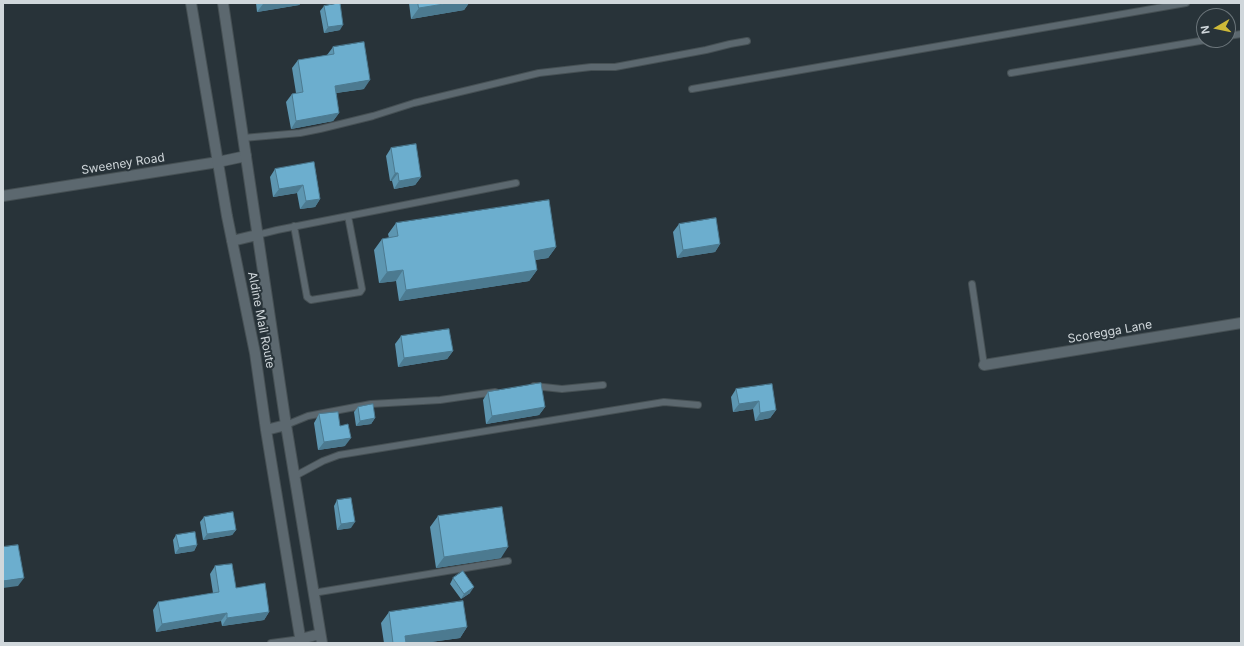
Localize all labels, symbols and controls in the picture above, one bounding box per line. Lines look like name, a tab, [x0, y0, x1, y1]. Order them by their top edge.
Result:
north arrow	[1196, 8, 1236, 48]
text: N	[1198, 24, 1213, 35]
street label: Sweeney Road	[80, 150, 166, 178]
street label: Aldine Mail Route	[245, 270, 277, 370]
street label: Scoregga Lane	[1067, 317, 1153, 347]

